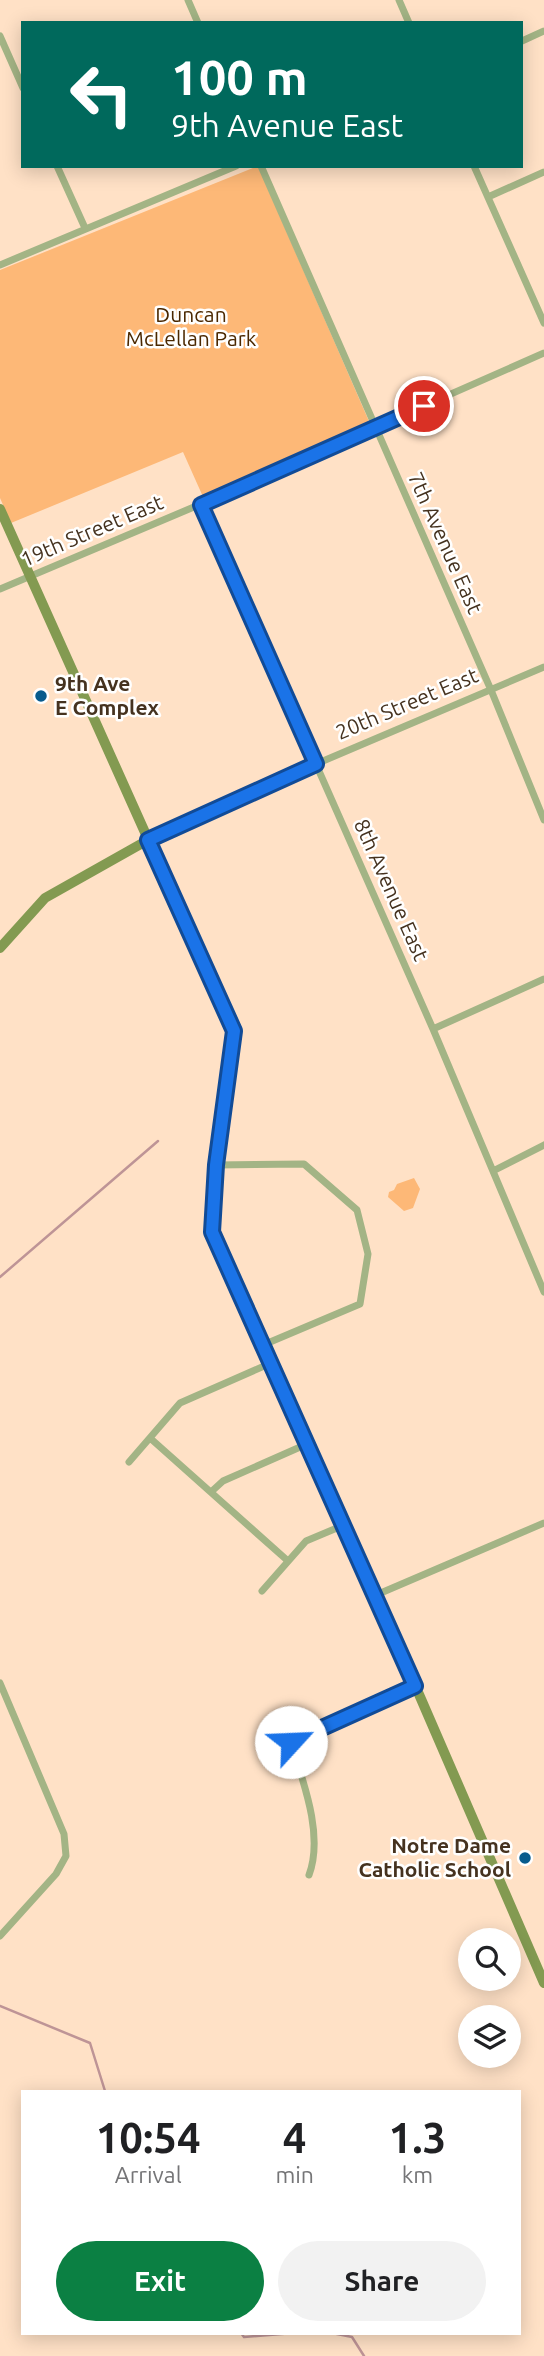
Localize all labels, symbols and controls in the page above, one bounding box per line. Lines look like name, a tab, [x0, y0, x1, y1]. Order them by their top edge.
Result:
icon: left	[56, 49, 147, 140]
text: 100 m	[171, 49, 308, 104]
text: 9th Avenue East	[171, 107, 403, 143]
park label: Duncan McLellan Park	[126, 302, 257, 350]
pin	[394, 376, 454, 436]
icon: arrive	[405, 387, 443, 425]
street label: 7th Avenue East	[404, 468, 488, 617]
street label: 19th Street East	[17, 489, 166, 571]
street label: 20th Street East	[332, 662, 481, 744]
place label: 9th Ave E Complex	[55, 671, 159, 719]
marker: 9th Ave E Complex	[33, 688, 49, 704]
street label: 8th Avenue East	[350, 815, 434, 964]
position arrow	[254, 1705, 328, 1779]
place label: Notre Dame Catholic School	[358, 1833, 511, 1881]
marker: Notre Dame Catholic School	[517, 1850, 533, 1866]
map controls	[458, 1928, 521, 2068]
button: search	[458, 1928, 521, 1991]
button: layers	[458, 2005, 521, 2068]
text: 10:54	[96, 2114, 201, 2161]
text: 4	[283, 2114, 307, 2161]
text: 1.3	[389, 2114, 446, 2161]
text: Arrival	[115, 2162, 182, 2187]
text: min	[275, 2162, 314, 2187]
text: km	[402, 2162, 433, 2187]
button: Exit	[56, 2241, 264, 2321]
button: Share	[278, 2241, 486, 2321]

